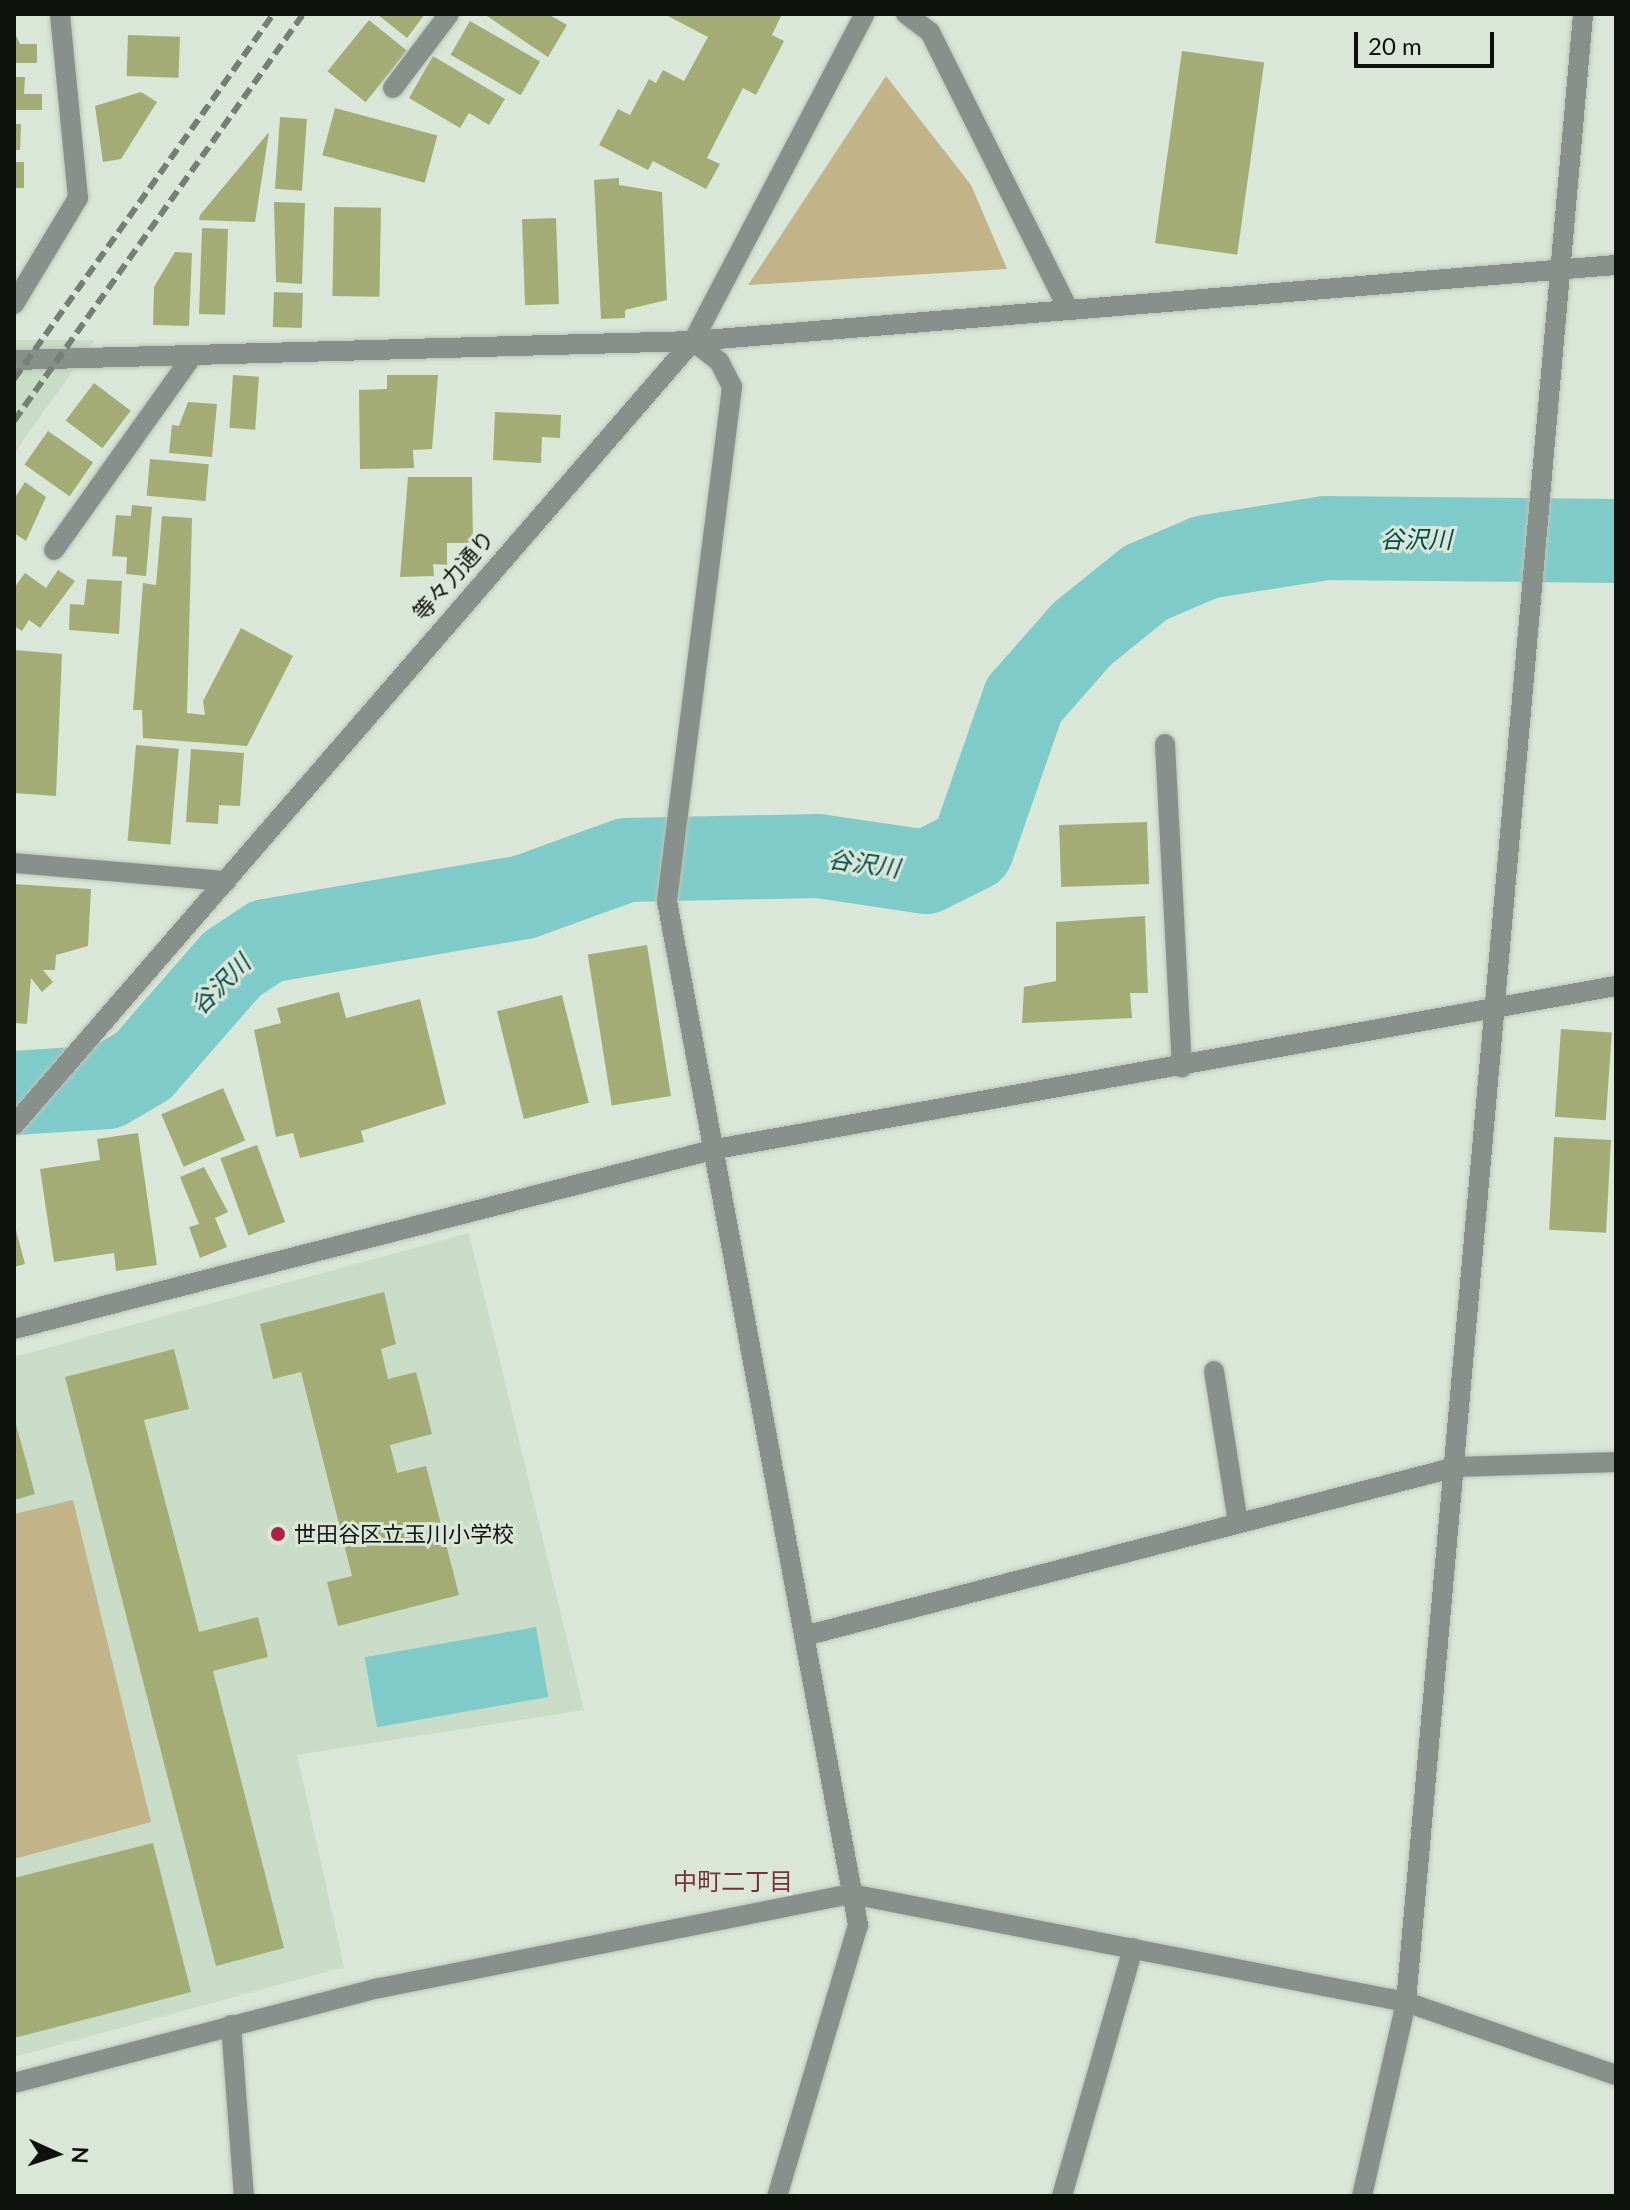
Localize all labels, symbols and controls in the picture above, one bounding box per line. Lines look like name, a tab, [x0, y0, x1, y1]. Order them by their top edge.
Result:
scale bar	[1358, 16, 1498, 66]
text: 20 m	[1368, 31, 1422, 60]
street label: 等々力通り	[407, 525, 499, 625]
water label: 谷沢川	[1380, 525, 1452, 553]
water label: 谷沢川	[826, 844, 902, 882]
water label: 谷沢川	[184, 948, 256, 1020]
place label: 世田谷区立玉川小学校	[294, 1521, 514, 1547]
marker: 世田谷区立玉川小学校	[269, 1525, 287, 1543]
district label: 中町二丁目	[673, 1867, 793, 1895]
north arrow	[16, 2114, 96, 2194]
text: N	[67, 2146, 94, 2164]

